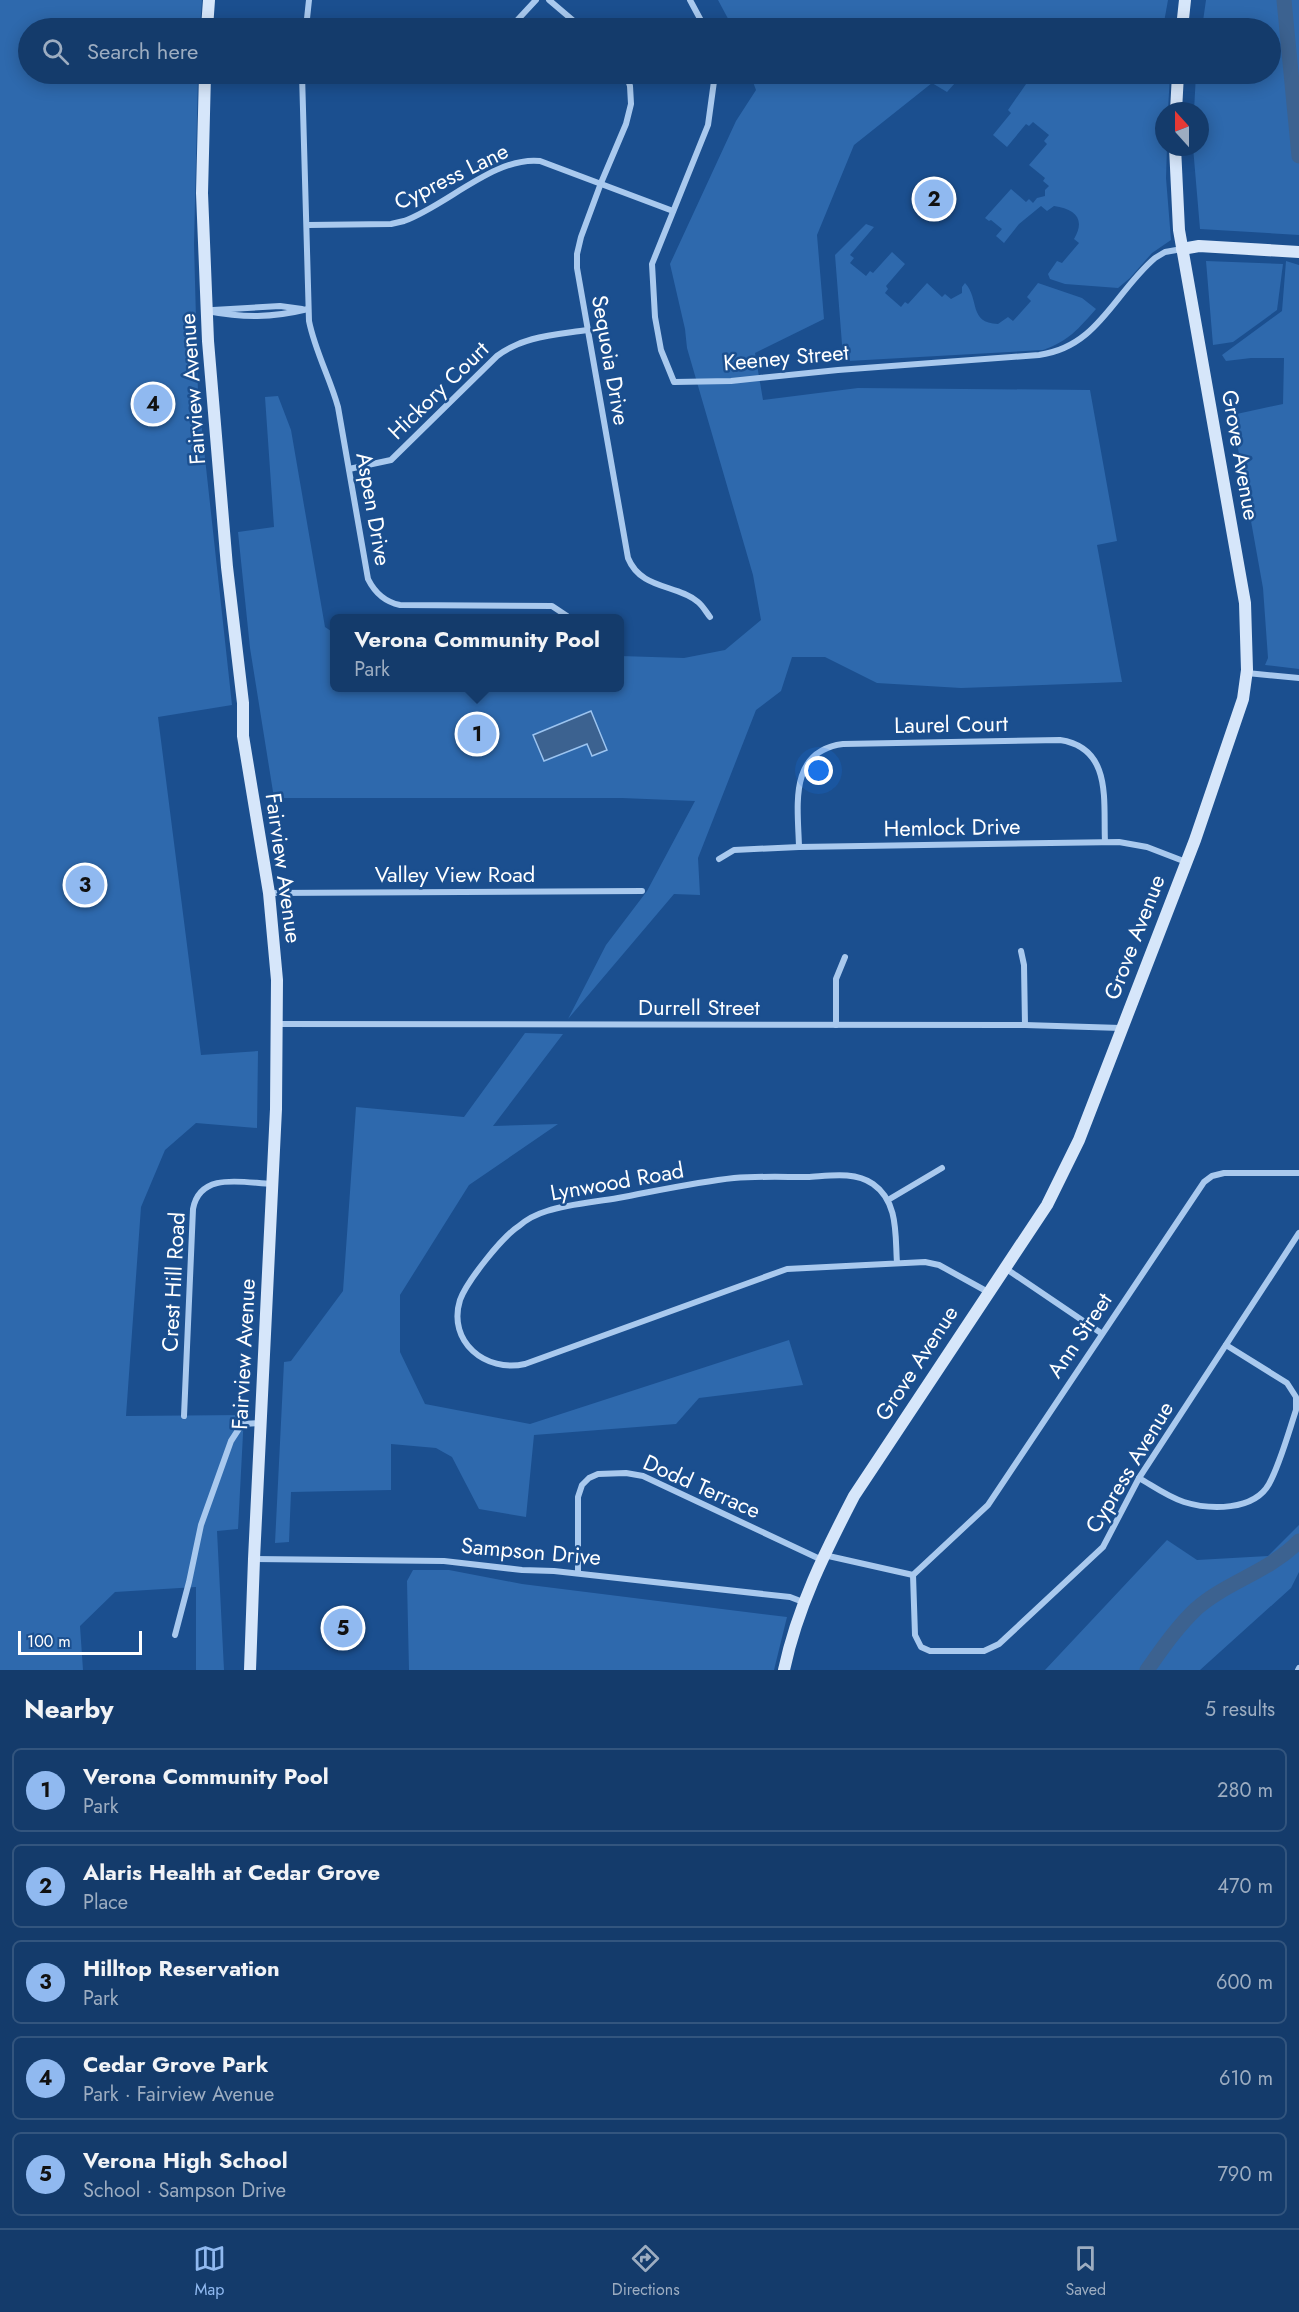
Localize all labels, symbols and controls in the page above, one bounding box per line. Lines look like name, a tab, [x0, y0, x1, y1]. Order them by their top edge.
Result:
search box	[18, 18, 1281, 84]
icon: search	[39, 35, 72, 68]
text: Search here	[87, 35, 198, 67]
north arrow	[1155, 102, 1209, 156]
street label: Cypress Lane	[388, 135, 514, 217]
pin: 2	[914, 176, 954, 222]
street label: Sequoia Drive	[584, 293, 638, 427]
street label: Fairview Avenue	[171, 312, 213, 466]
street label: Hickory Court	[380, 333, 496, 446]
street label: Keeney Street	[722, 336, 851, 378]
pin: 4	[134, 382, 172, 426]
street label: Grove Avenue	[1214, 387, 1268, 523]
street label: Aspen Drive	[348, 450, 400, 568]
popup	[330, 614, 624, 692]
text: Verona Community Pool	[354, 623, 600, 655]
text: Park	[354, 655, 390, 684]
street label: Laurel Court	[894, 707, 1009, 741]
pin: 1	[458, 712, 496, 756]
your location	[804, 756, 833, 785]
street label: Fairview Avenue	[258, 791, 310, 945]
street label: Hemlock Drive	[883, 810, 1021, 844]
street label: Valley View Road	[375, 858, 535, 890]
pin: 3	[66, 862, 104, 908]
street label: Grove Avenue	[1095, 870, 1173, 1004]
street label: Durrell Street	[638, 991, 761, 1023]
street label: Lynwood Road	[548, 1154, 686, 1208]
street label: Crest Hill Road	[153, 1211, 193, 1353]
street label: Fairview Avenue	[223, 1278, 263, 1430]
street label: Ann Street	[1039, 1285, 1120, 1384]
street label: Grove Avenue	[867, 1299, 965, 1427]
street label: Cypress Avenue	[1077, 1395, 1181, 1539]
street label: Dodd Terrace	[638, 1446, 766, 1526]
street label: Sampson Drive	[460, 1529, 602, 1573]
pin: 5	[324, 1606, 362, 1650]
scale bar	[18, 1628, 142, 1656]
text: 100 m	[27, 1630, 71, 1653]
text: Nearby	[24, 1690, 113, 1728]
text: 5 results	[1205, 1695, 1275, 1724]
text: Verona Community Pool	[83, 1760, 329, 1792]
text: 1	[40, 1776, 51, 1805]
text: 280 m	[1217, 1776, 1273, 1805]
text: Park	[83, 1792, 119, 1821]
text: Alaris Health at Cedar Grove	[83, 1856, 380, 1888]
text: 2	[39, 1872, 52, 1901]
text: 470 m	[1217, 1872, 1273, 1901]
text: Place	[83, 1888, 128, 1917]
text: Hilltop Reservation	[83, 1952, 280, 1984]
text: 3	[39, 1968, 52, 1997]
text: 600 m	[1216, 1968, 1273, 1997]
text: Park	[83, 1984, 119, 2013]
text: Cedar Grove Park	[83, 2048, 268, 2080]
text: 4	[39, 2064, 52, 2093]
text: 610 m	[1219, 2064, 1273, 2093]
text: Park · Fairview Avenue	[83, 2080, 274, 2109]
text: Verona High School	[83, 2144, 288, 2176]
text: 5	[39, 2160, 52, 2189]
text: 790 m	[1217, 2160, 1273, 2189]
text: School · Sampson Drive	[83, 2176, 286, 2205]
tab: Map	[193, 2242, 226, 2301]
tab: Directions	[612, 2242, 680, 2301]
tab: Saved	[1065, 2242, 1106, 2301]

